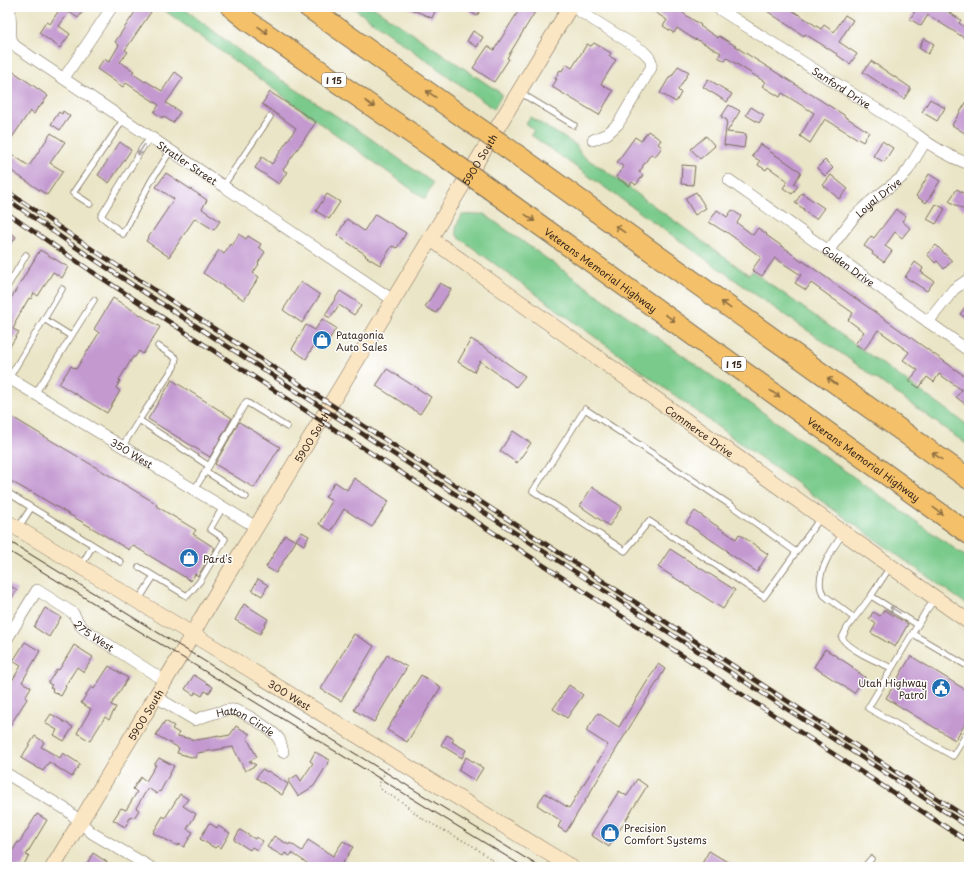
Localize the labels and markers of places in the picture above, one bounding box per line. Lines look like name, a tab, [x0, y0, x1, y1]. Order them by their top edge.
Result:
place label: Patagonia Auto Sales	[336, 327, 388, 354]
shop icon: Patagonia Auto Sales	[311, 329, 333, 351]
shop icon: Pard's	[178, 547, 200, 569]
place label: Pard's	[203, 551, 233, 566]
place label: Utah Highway Patrol	[858, 675, 927, 702]
public building icon: Utah Highway Patrol	[930, 677, 952, 699]
place label: Precision Comfort Systems	[624, 820, 707, 848]
shop icon: Precision Comfort Systems	[599, 822, 621, 844]

